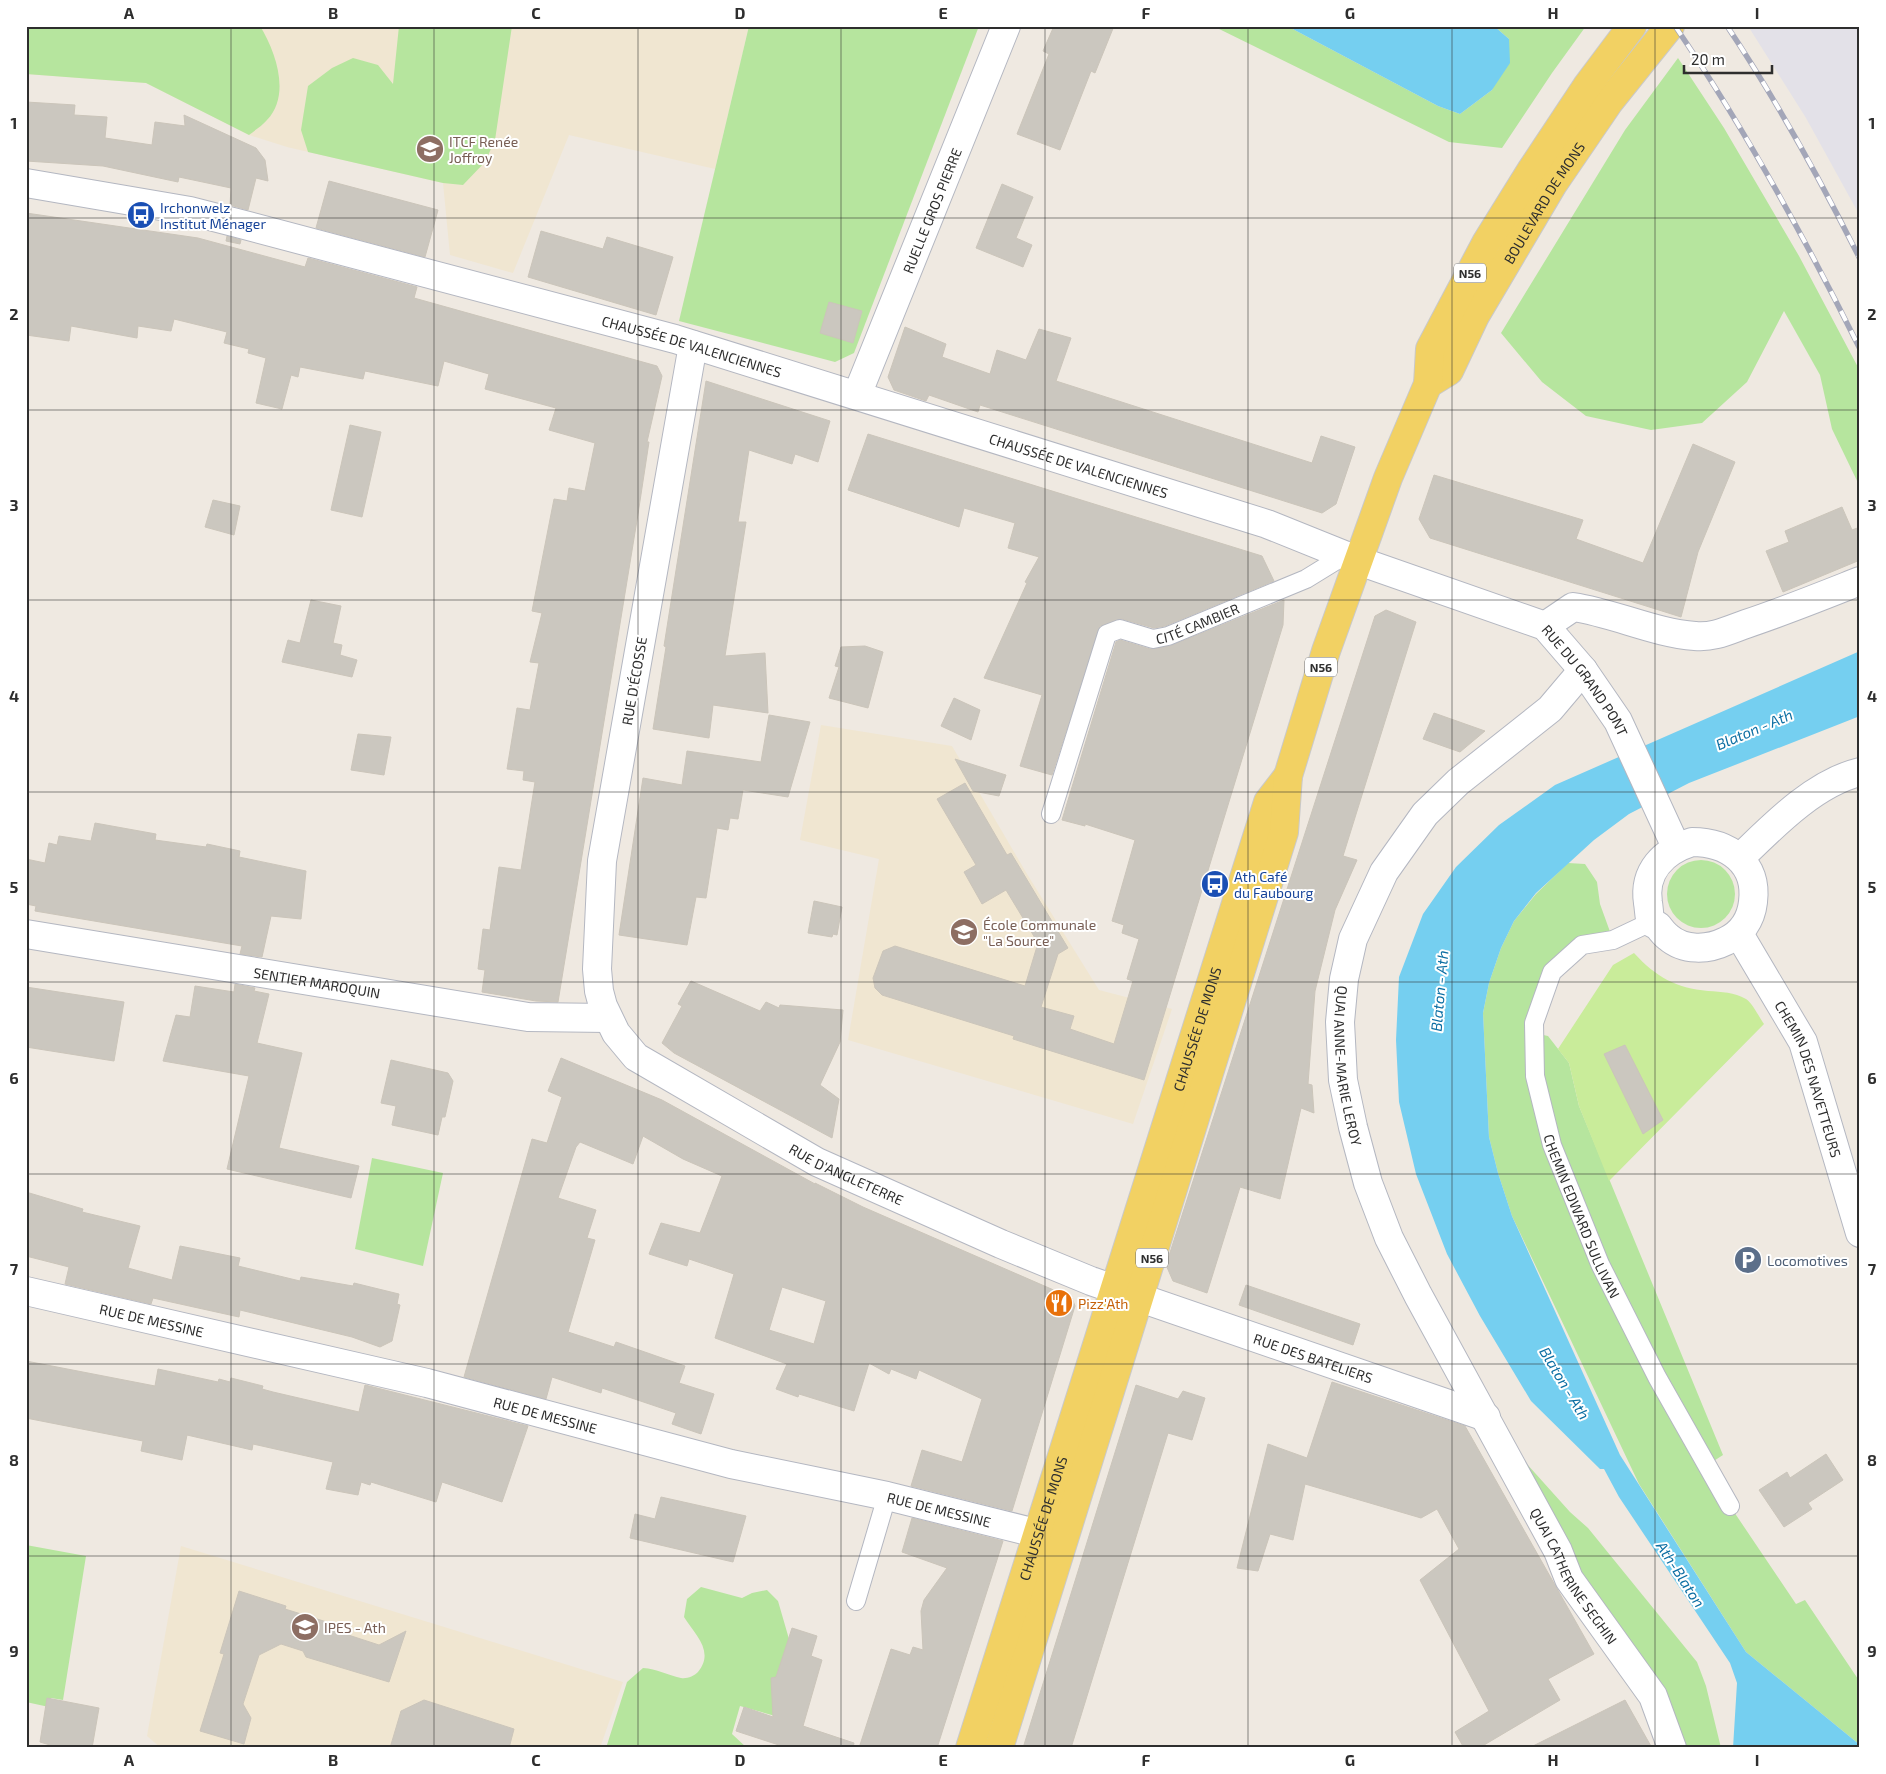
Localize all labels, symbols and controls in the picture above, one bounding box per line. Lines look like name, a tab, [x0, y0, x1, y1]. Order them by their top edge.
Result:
text: A	[124, 3, 135, 22]
text: B	[328, 3, 338, 22]
text: C	[531, 3, 541, 22]
text: D	[735, 3, 746, 22]
text: E	[938, 3, 948, 22]
text: F	[1142, 3, 1151, 22]
text: G	[1345, 3, 1355, 22]
text: H	[1547, 3, 1559, 22]
text: I	[1755, 3, 1759, 22]
scale bar	[1684, 42, 1771, 74]
text: 20 m	[1691, 50, 1725, 68]
text: 1	[11, 113, 17, 132]
text: 1	[1869, 113, 1875, 132]
place label: ITCF Renée Joffroy	[449, 133, 518, 166]
school or university icon: ITCF Renée Joffroy	[415, 134, 445, 164]
street label: BOULEVARD DE MONS	[1499, 139, 1588, 267]
street label: RUELLE GROS PIERRE	[899, 145, 965, 276]
place label: Irchonwelz Institut Ménager	[160, 199, 266, 232]
bus stop icon: Irchonwelz Institut Ménager	[126, 200, 156, 230]
road number: N56	[1454, 264, 1486, 282]
text: 2	[9, 304, 19, 323]
text: 2	[1867, 304, 1877, 323]
street label: CHAUSSÉE DE VALENCIENNES	[600, 312, 784, 380]
street label: CHAUSSÉE DE VALENCIENNES	[987, 429, 1170, 501]
text: 3	[9, 495, 19, 514]
text: 3	[1867, 495, 1877, 514]
street label: CITÉ CAMBIER	[1154, 599, 1242, 647]
street label: RUE DU GRAND PONT	[1539, 621, 1632, 739]
street label: RUE D'ÉCOSSE	[618, 635, 650, 727]
road number: N56	[1305, 658, 1337, 676]
text: 4	[9, 686, 19, 705]
text: 4	[1867, 686, 1877, 705]
water label: Blaton - Ath	[1713, 705, 1795, 753]
place label: Ath Café du Faubourg	[1234, 868, 1313, 901]
bus stop icon: Ath Café du Faubourg	[1200, 869, 1230, 899]
text: 5	[10, 877, 19, 896]
text: 5	[1868, 877, 1877, 896]
place label: École Communale "La Source"	[983, 916, 1096, 949]
school or university icon: École Communale "La Source"	[949, 917, 979, 947]
water label: Blaton - Ath	[1426, 950, 1452, 1032]
street label: SENTIER MAROQUIN	[252, 963, 382, 1001]
street label: CHAUSSÉE DE MONS	[1169, 964, 1224, 1093]
street label: QUAI ANNE-MARIE LEROY	[1331, 985, 1366, 1148]
street label: CHEMIN DES NAVETTEURS	[1772, 997, 1845, 1159]
text: 6	[9, 1068, 19, 1087]
text: 6	[1867, 1068, 1877, 1087]
street label: CHEMIN EDWARD SULLIVAN	[1541, 1132, 1624, 1301]
street label: RUE D'ANGLETERRE	[787, 1139, 906, 1208]
parking icon: Locomotives	[1733, 1245, 1763, 1275]
road number: N56	[1136, 1248, 1168, 1268]
place label: Locomotives	[1767, 1252, 1848, 1269]
text: 7	[10, 1259, 19, 1278]
text: 7	[1868, 1259, 1877, 1278]
restaurant icon: Pizz'Ath	[1044, 1288, 1074, 1318]
place label: Pizz'Ath	[1078, 1295, 1128, 1312]
street label: RUE DE MESSINE	[98, 1300, 206, 1340]
street label: RUE DES BATELIERS	[1251, 1329, 1375, 1386]
water label: Blaton - Ath	[1536, 1343, 1594, 1423]
street label: RUE DE MESSINE	[492, 1393, 599, 1437]
text: 8	[9, 1450, 19, 1469]
text: 8	[1867, 1450, 1877, 1469]
street label: CHAUSSÉE DE MONS	[1015, 1454, 1070, 1582]
street label: RUE DE MESSINE	[885, 1488, 993, 1530]
street label: QUAI CATHERINE SEGHIN	[1527, 1505, 1621, 1647]
water label: Ath-Blaton	[1652, 1537, 1709, 1610]
school or university icon: IPES - Ath	[290, 1612, 320, 1642]
place label: IPES - Ath	[324, 1619, 386, 1636]
text: 9	[9, 1641, 19, 1660]
text: 9	[1867, 1641, 1877, 1660]
text: A	[124, 1750, 135, 1769]
text: B	[328, 1750, 338, 1769]
text: C	[531, 1750, 541, 1769]
text: D	[735, 1750, 746, 1769]
text: E	[938, 1750, 948, 1769]
text: F	[1142, 1750, 1151, 1769]
text: G	[1345, 1750, 1355, 1769]
text: H	[1547, 1750, 1559, 1769]
text: I	[1755, 1750, 1759, 1769]

